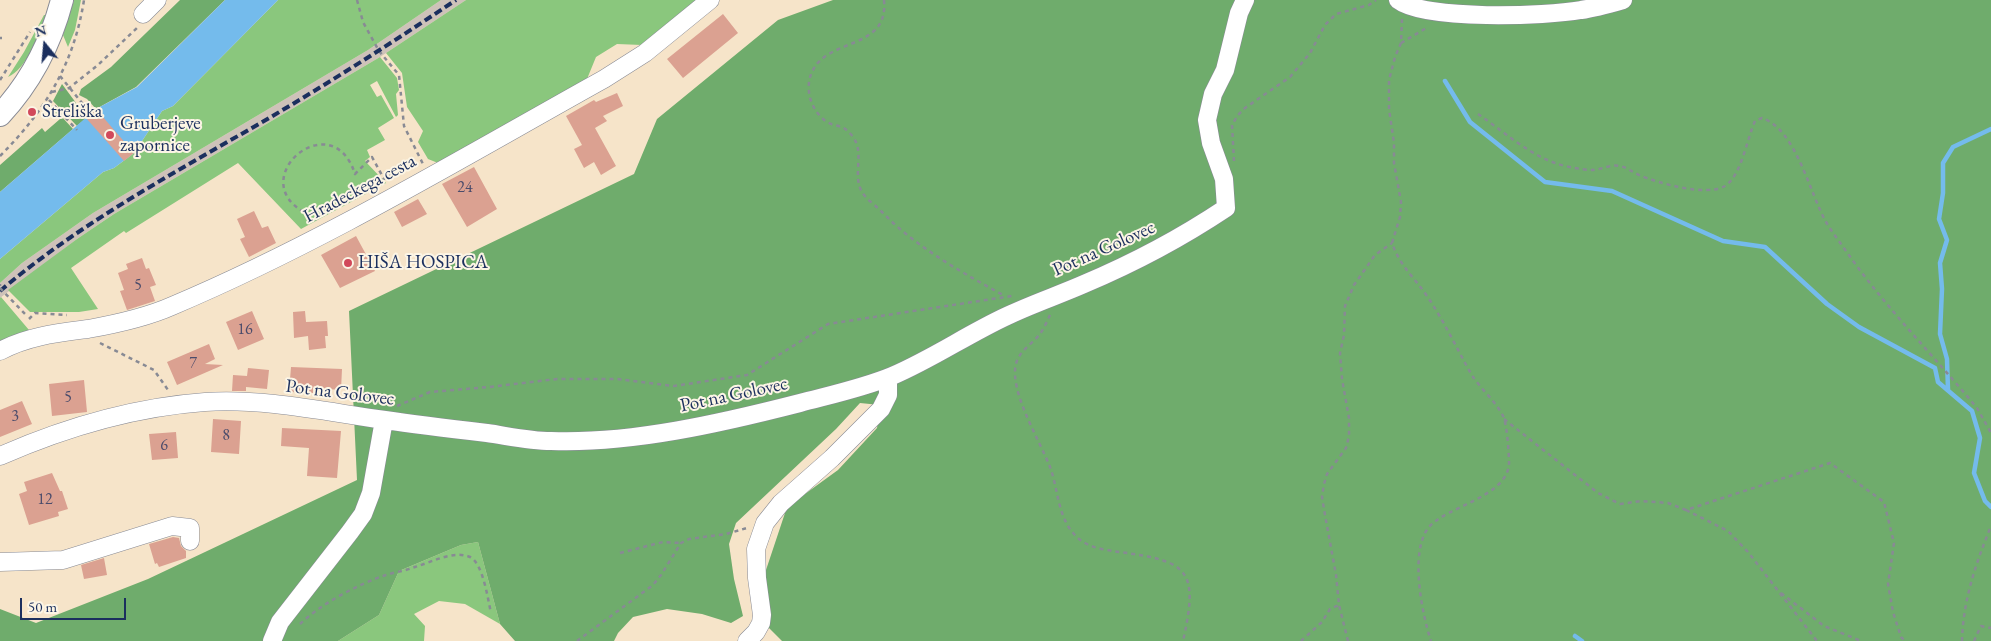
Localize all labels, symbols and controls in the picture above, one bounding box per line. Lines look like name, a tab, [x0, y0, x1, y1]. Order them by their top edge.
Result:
north arrow	[20, 20, 70, 70]
text: N	[33, 20, 49, 41]
place label: Streliška	[42, 101, 102, 123]
marker: Streliška	[26, 106, 38, 118]
place label: Gruberjeve zapornice	[120, 113, 201, 157]
marker: Gruberjeve zapornice	[104, 129, 116, 141]
street label: Hradeckega cesta	[300, 150, 420, 228]
house number: 24	[457, 178, 473, 198]
street label: Pot na Golovec	[1049, 216, 1159, 282]
place label: HIŠA HOSPICA	[358, 252, 488, 274]
marker: HIŠA HOSPICA	[342, 257, 354, 269]
house number: 5	[134, 276, 142, 296]
house number: 16	[237, 320, 253, 340]
house number: 7	[189, 354, 197, 374]
street label: Pot na Golovec	[678, 372, 790, 418]
street label: Pot na Golovec	[284, 375, 396, 411]
house number: 5	[64, 388, 72, 408]
house number: 3	[11, 407, 19, 427]
house number: 8	[222, 426, 230, 446]
house number: 6	[160, 436, 168, 456]
house number: 12	[37, 490, 53, 510]
scale bar	[22, 588, 129, 620]
text: 50 m	[28, 597, 57, 616]

